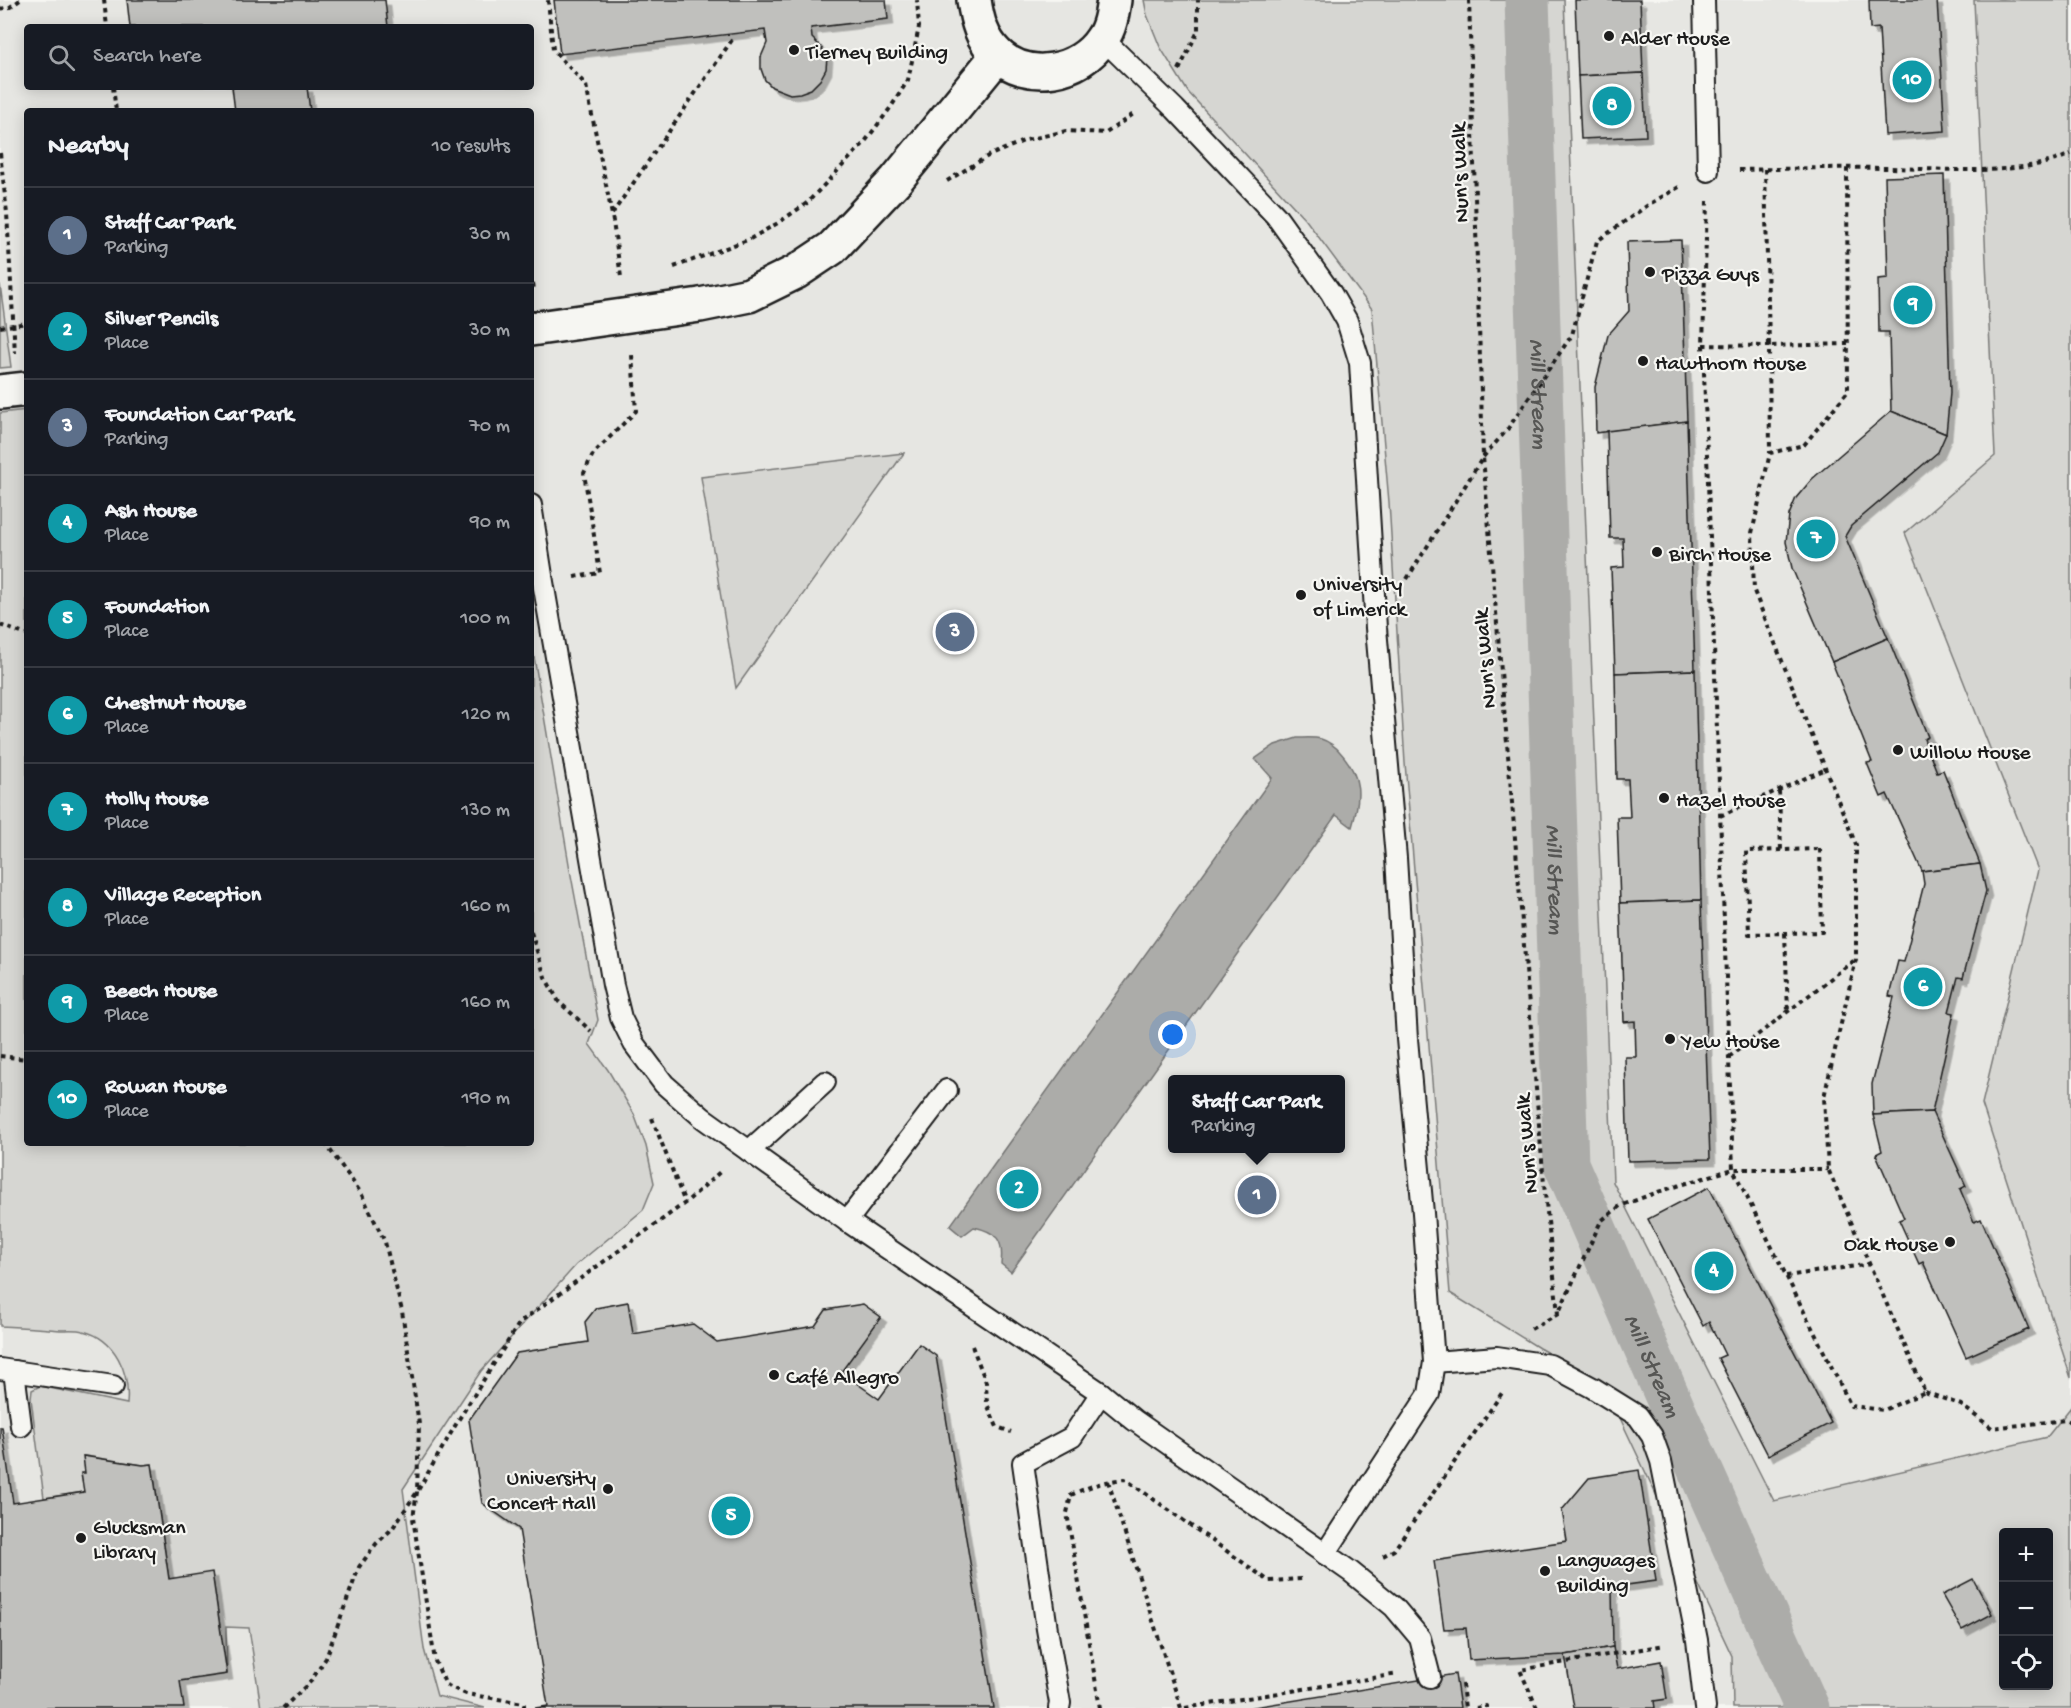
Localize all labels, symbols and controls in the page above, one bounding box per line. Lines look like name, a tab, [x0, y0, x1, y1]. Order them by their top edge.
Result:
search box	[24, 24, 534, 90]
place label: Alder House	[1621, 27, 1730, 53]
marker: Alder House	[1602, 29, 1616, 43]
icon: search	[45, 41, 78, 74]
place label: Tierney Building	[804, 41, 948, 67]
marker: Tierney Building	[787, 43, 801, 57]
text: Search here	[93, 44, 201, 70]
pin: 10	[1892, 58, 1932, 103]
pin: 8	[1592, 84, 1632, 128]
street label: Nun's Walk	[1447, 120, 1477, 223]
text: Nearby	[48, 132, 129, 163]
text: 10 results	[432, 136, 510, 159]
text: Staff Car Park	[105, 211, 234, 237]
text: 1	[63, 224, 72, 247]
text: 30 m	[469, 224, 510, 247]
text: Parking	[105, 237, 168, 260]
place label: Pizza Guys	[1661, 263, 1760, 289]
marker: Pizza Guys	[1643, 265, 1657, 279]
pin: 9	[1894, 282, 1932, 328]
text: Silver Pencils	[105, 307, 218, 333]
text: 2	[63, 320, 72, 343]
text: 30 m	[469, 320, 510, 343]
text: Place	[105, 333, 149, 356]
water label: Mill Stream	[1520, 338, 1553, 450]
place label: Hawthorn House	[1655, 352, 1807, 378]
marker: Hawthorn House	[1636, 354, 1650, 368]
text: Foundation Car Park	[105, 403, 293, 429]
text: 3	[62, 416, 73, 439]
text: 70 m	[469, 416, 510, 439]
text: Parking	[105, 429, 168, 452]
text: Ash House	[105, 499, 197, 525]
text: 4	[63, 512, 72, 535]
text: 90 m	[470, 512, 510, 535]
pin: 7	[1796, 516, 1836, 562]
text: Place	[105, 525, 149, 548]
place label: Birch House	[1668, 543, 1772, 569]
marker: Birch House	[1650, 545, 1664, 559]
place label: University of Limerick	[1313, 573, 1408, 624]
marker: University of Limerick	[1294, 588, 1308, 602]
text: Foundation	[105, 595, 209, 621]
street label: Nun's Walk	[1470, 606, 1504, 709]
text: 5	[62, 608, 73, 631]
text: 100 m	[460, 608, 510, 631]
pin: 3	[936, 610, 974, 654]
text: Place	[105, 621, 149, 644]
text: Chestnut House	[105, 691, 246, 717]
text: 6	[62, 704, 73, 727]
text: 120 m	[462, 704, 510, 727]
text: Place	[105, 717, 149, 740]
place label: Willow House	[1910, 741, 2031, 767]
marker: Willow House	[1891, 743, 1905, 757]
text: Holly House	[105, 787, 208, 813]
place label: Hazel House	[1676, 789, 1786, 815]
marker: Hazel House	[1657, 791, 1671, 805]
text: 7	[62, 800, 73, 823]
text: 130 m	[461, 800, 510, 823]
text: Place	[105, 813, 149, 836]
water label: Mill Stream	[1537, 824, 1569, 935]
text: Village Reception	[105, 883, 261, 909]
text: 8	[62, 896, 73, 919]
text: 160 m	[461, 896, 510, 919]
text: Place	[105, 909, 149, 932]
pin: 6	[1904, 964, 1942, 1010]
text: Beech House	[105, 979, 217, 1005]
text: 9	[62, 992, 73, 1015]
text: 160 m	[461, 992, 510, 1015]
text: Place	[105, 1005, 149, 1028]
your location	[1158, 1020, 1187, 1049]
place label: Yew House	[1680, 1030, 1780, 1056]
marker: Yew House	[1663, 1032, 1677, 1046]
text: Rowan House	[105, 1075, 227, 1101]
popup	[1168, 1075, 1345, 1153]
text: 10	[58, 1088, 77, 1111]
text: 190 m	[462, 1088, 510, 1111]
text: Staff Car Park	[1192, 1090, 1321, 1116]
street label: Nun's Walk	[1512, 1091, 1546, 1194]
text: Place	[105, 1101, 149, 1124]
text: Parking	[1192, 1116, 1255, 1139]
pin: 2	[1000, 1166, 1038, 1212]
pin: 1	[1238, 1172, 1276, 1218]
place label: Oak House	[1844, 1233, 1939, 1259]
marker: Oak House	[1943, 1235, 1957, 1249]
pin: 4	[1694, 1248, 1734, 1294]
water label: Mill Stream	[1615, 1310, 1686, 1423]
place label: Café Allegro	[786, 1366, 899, 1392]
marker: Café Allegro	[767, 1368, 781, 1382]
place label: University Concert Hall	[487, 1467, 596, 1518]
marker: University Concert Hall	[601, 1482, 615, 1496]
pin: 5	[712, 1494, 750, 1538]
place label: Glucksman Library	[93, 1516, 186, 1567]
map controls	[1999, 1528, 2053, 1690]
button: +	[1999, 1528, 2053, 1582]
marker: Glucksman Library	[74, 1531, 88, 1545]
place label: Languages Building	[1556, 1549, 1656, 1600]
marker: Languages Building	[1538, 1564, 1552, 1578]
button: −	[1999, 1582, 2053, 1636]
button: locate	[1999, 1636, 2053, 1690]

